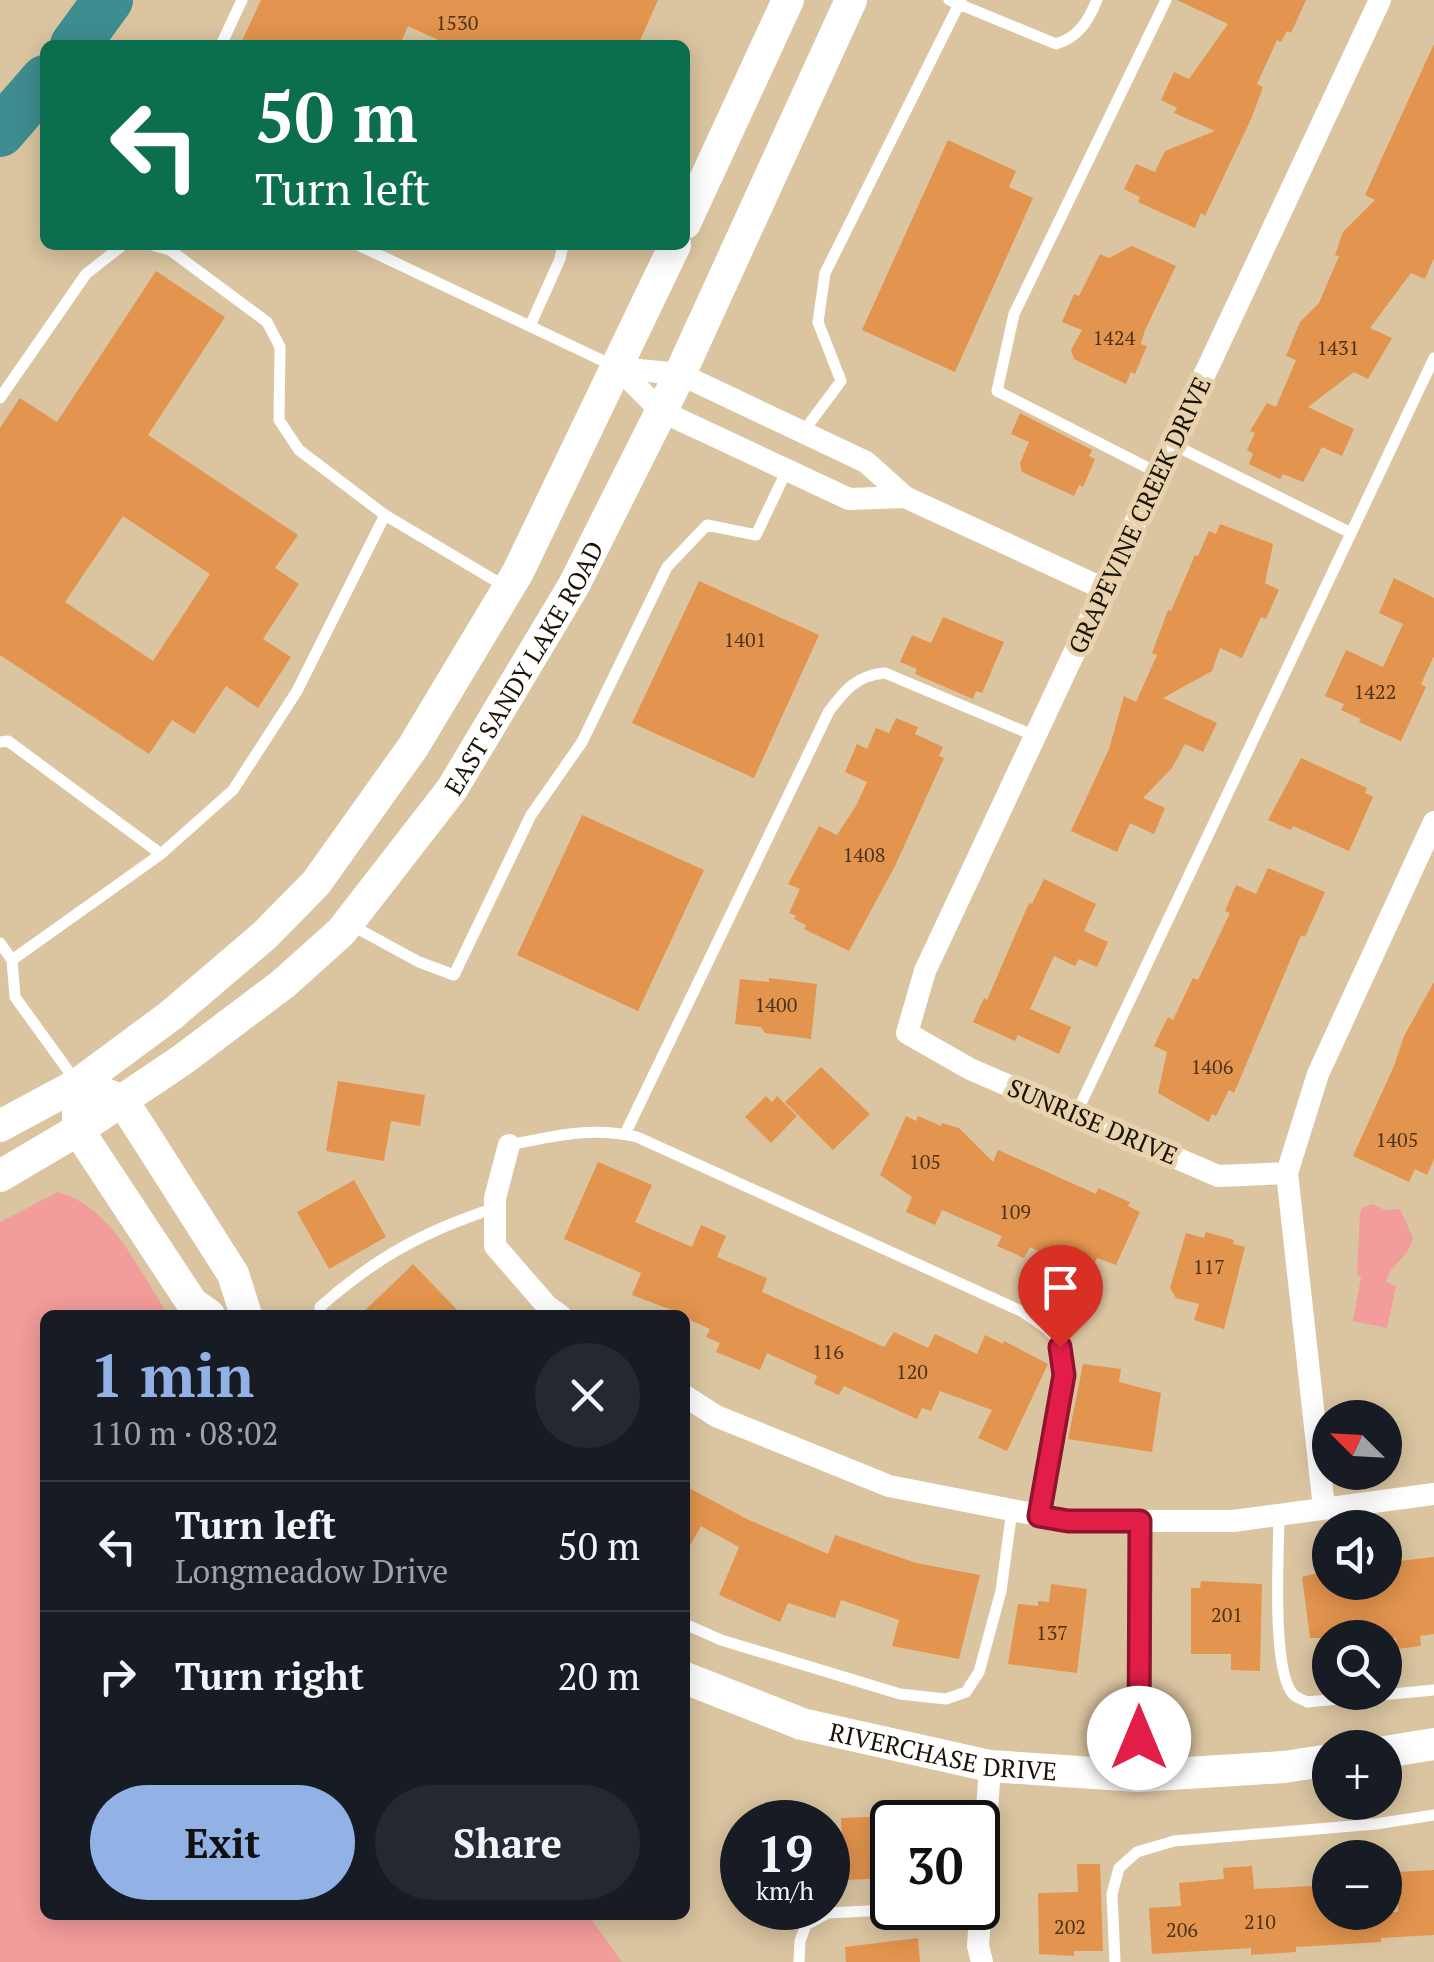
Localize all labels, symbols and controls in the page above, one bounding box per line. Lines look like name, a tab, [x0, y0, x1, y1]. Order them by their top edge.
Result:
house number: 1530	[436, 9, 478, 36]
text: 50 m	[255, 69, 418, 162]
icon: left	[90, 80, 220, 210]
text: Turn left	[255, 158, 430, 218]
house number: 1424	[1093, 324, 1136, 351]
house number: 1431	[1317, 334, 1359, 361]
street label: GRAPEVINE CREEK DRIVE	[1060, 371, 1218, 659]
street label: EAST SANDY LAKE ROAD	[436, 535, 610, 801]
house number: 1401	[724, 626, 766, 653]
house number: 1422	[1354, 678, 1396, 705]
house number: 1408	[843, 841, 885, 868]
house number: 1400	[755, 991, 797, 1018]
house number: 1406	[1191, 1053, 1234, 1080]
street label: SUNRISE DRIVE	[1003, 1070, 1183, 1172]
house number: 1405	[1376, 1126, 1418, 1153]
house number: 105	[909, 1148, 941, 1175]
house number: 109	[999, 1198, 1031, 1225]
pin	[1018, 1245, 1103, 1348]
house number: 117	[1193, 1253, 1225, 1280]
icon: arrive	[1033, 1260, 1088, 1315]
text: 1 min	[90, 1335, 254, 1414]
house number: 116	[812, 1338, 844, 1365]
button: close	[535, 1343, 640, 1448]
house number: 120	[896, 1358, 928, 1385]
north arrow	[1312, 1400, 1402, 1490]
map controls	[1312, 1400, 1402, 1930]
text: 110 m · 08:02	[90, 1412, 278, 1454]
text: Turn left	[175, 1500, 336, 1550]
button: sound	[1312, 1510, 1402, 1600]
icon: left	[90, 1519, 145, 1574]
text: 50 m	[557, 1521, 640, 1571]
text: Longmeadow Drive	[175, 1550, 448, 1592]
house number: 201	[1211, 1601, 1243, 1628]
house number: 137	[1036, 1619, 1068, 1646]
button: search	[1312, 1620, 1402, 1710]
icon: right	[90, 1649, 145, 1704]
text: Turn right	[175, 1651, 364, 1701]
text: 20 m	[557, 1651, 640, 1701]
position arrow	[1087, 1686, 1191, 1790]
street label: RIVERCHASE DRIVE	[826, 1714, 1058, 1787]
button: +	[1312, 1730, 1402, 1820]
button: Exit	[90, 1785, 355, 1900]
button: Share	[375, 1785, 640, 1900]
speed limit sign: 30	[870, 1800, 1000, 1930]
text: 19	[757, 1820, 813, 1886]
button: −	[1312, 1840, 1402, 1930]
text: km/h	[756, 1874, 814, 1907]
house number: 210	[1244, 1908, 1276, 1935]
house number: 202	[1054, 1913, 1086, 1940]
house number: 206	[1166, 1916, 1198, 1943]

